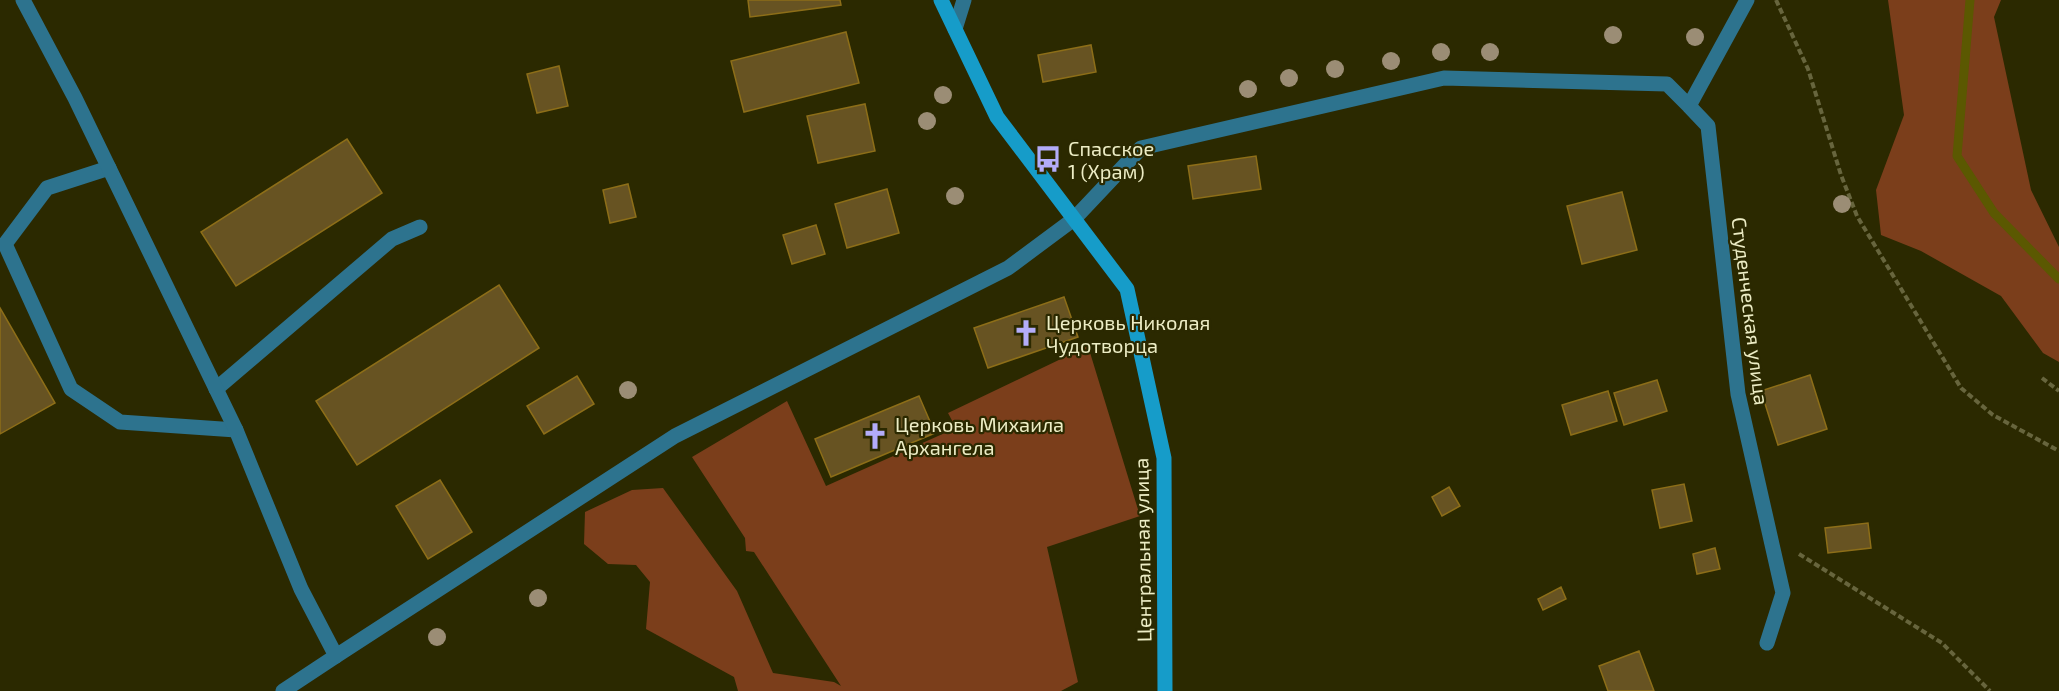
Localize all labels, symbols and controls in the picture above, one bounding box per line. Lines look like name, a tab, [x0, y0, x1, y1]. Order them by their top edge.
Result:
place label: Спасское 1 (Храм)	[1068, 136, 1154, 183]
bus stop icon: Спасское 1 (Храм)	[1033, 144, 1063, 174]
street label: Студенческая улица	[1727, 216, 1774, 407]
place label: Церковь Николая Чудотворца	[1046, 310, 1210, 358]
church icon: Церковь Николая Чудотворца	[1011, 318, 1041, 348]
place label: Церковь Михаила Архангела	[895, 412, 1064, 459]
church icon: Церковь Михаила Архангела	[860, 421, 890, 451]
street label: Центральная улица	[1128, 458, 1157, 642]

